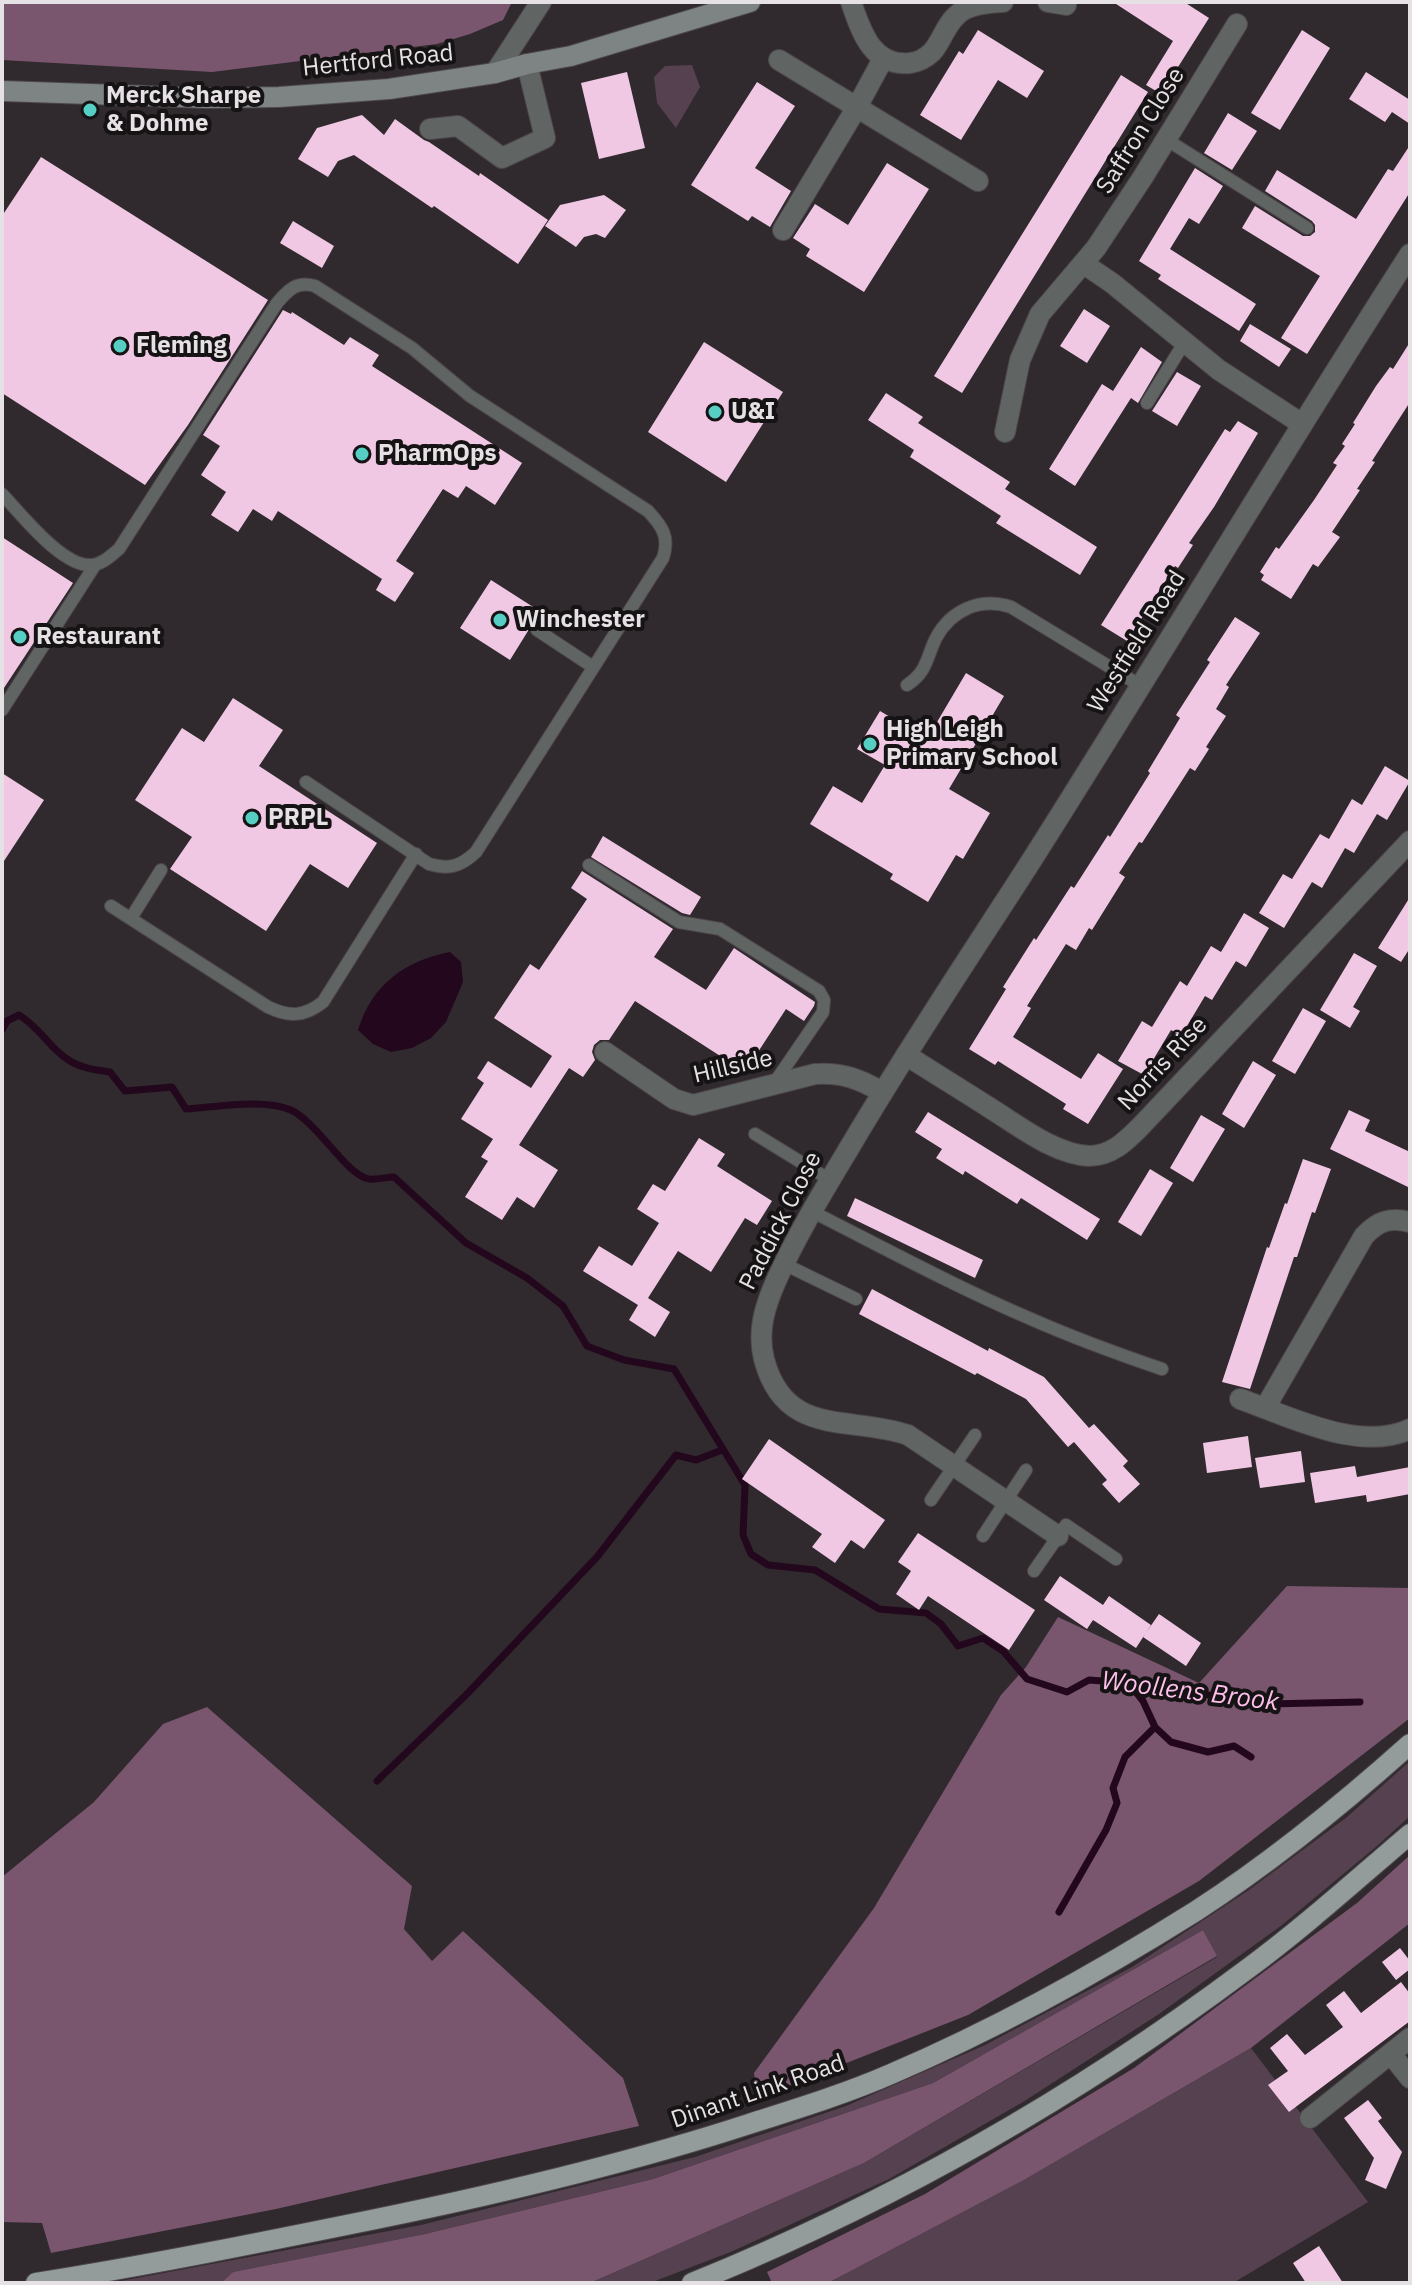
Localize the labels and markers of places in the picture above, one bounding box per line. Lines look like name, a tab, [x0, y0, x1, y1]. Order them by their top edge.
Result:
place label: Merck Sharpe & Dohme	[106, 82, 261, 138]
marker: Merck Sharpe & Dohme	[81, 101, 99, 119]
place label: Fleming	[136, 332, 227, 360]
marker: Fleming	[111, 337, 129, 355]
place label: U&I	[731, 398, 775, 426]
marker: U&I	[706, 403, 724, 421]
place label: PharmOps	[378, 440, 497, 468]
marker: PharmOps	[353, 445, 371, 463]
place label: Winchester	[516, 606, 645, 634]
marker: Winchester	[491, 611, 509, 629]
place label: Restaurant	[36, 623, 161, 651]
marker: Restaurant	[11, 628, 29, 646]
place label: High Leigh Primary School	[886, 716, 1058, 772]
marker: High Leigh Primary School	[861, 735, 879, 753]
place label: PRPL	[268, 804, 328, 832]
marker: PRPL	[243, 809, 261, 827]

